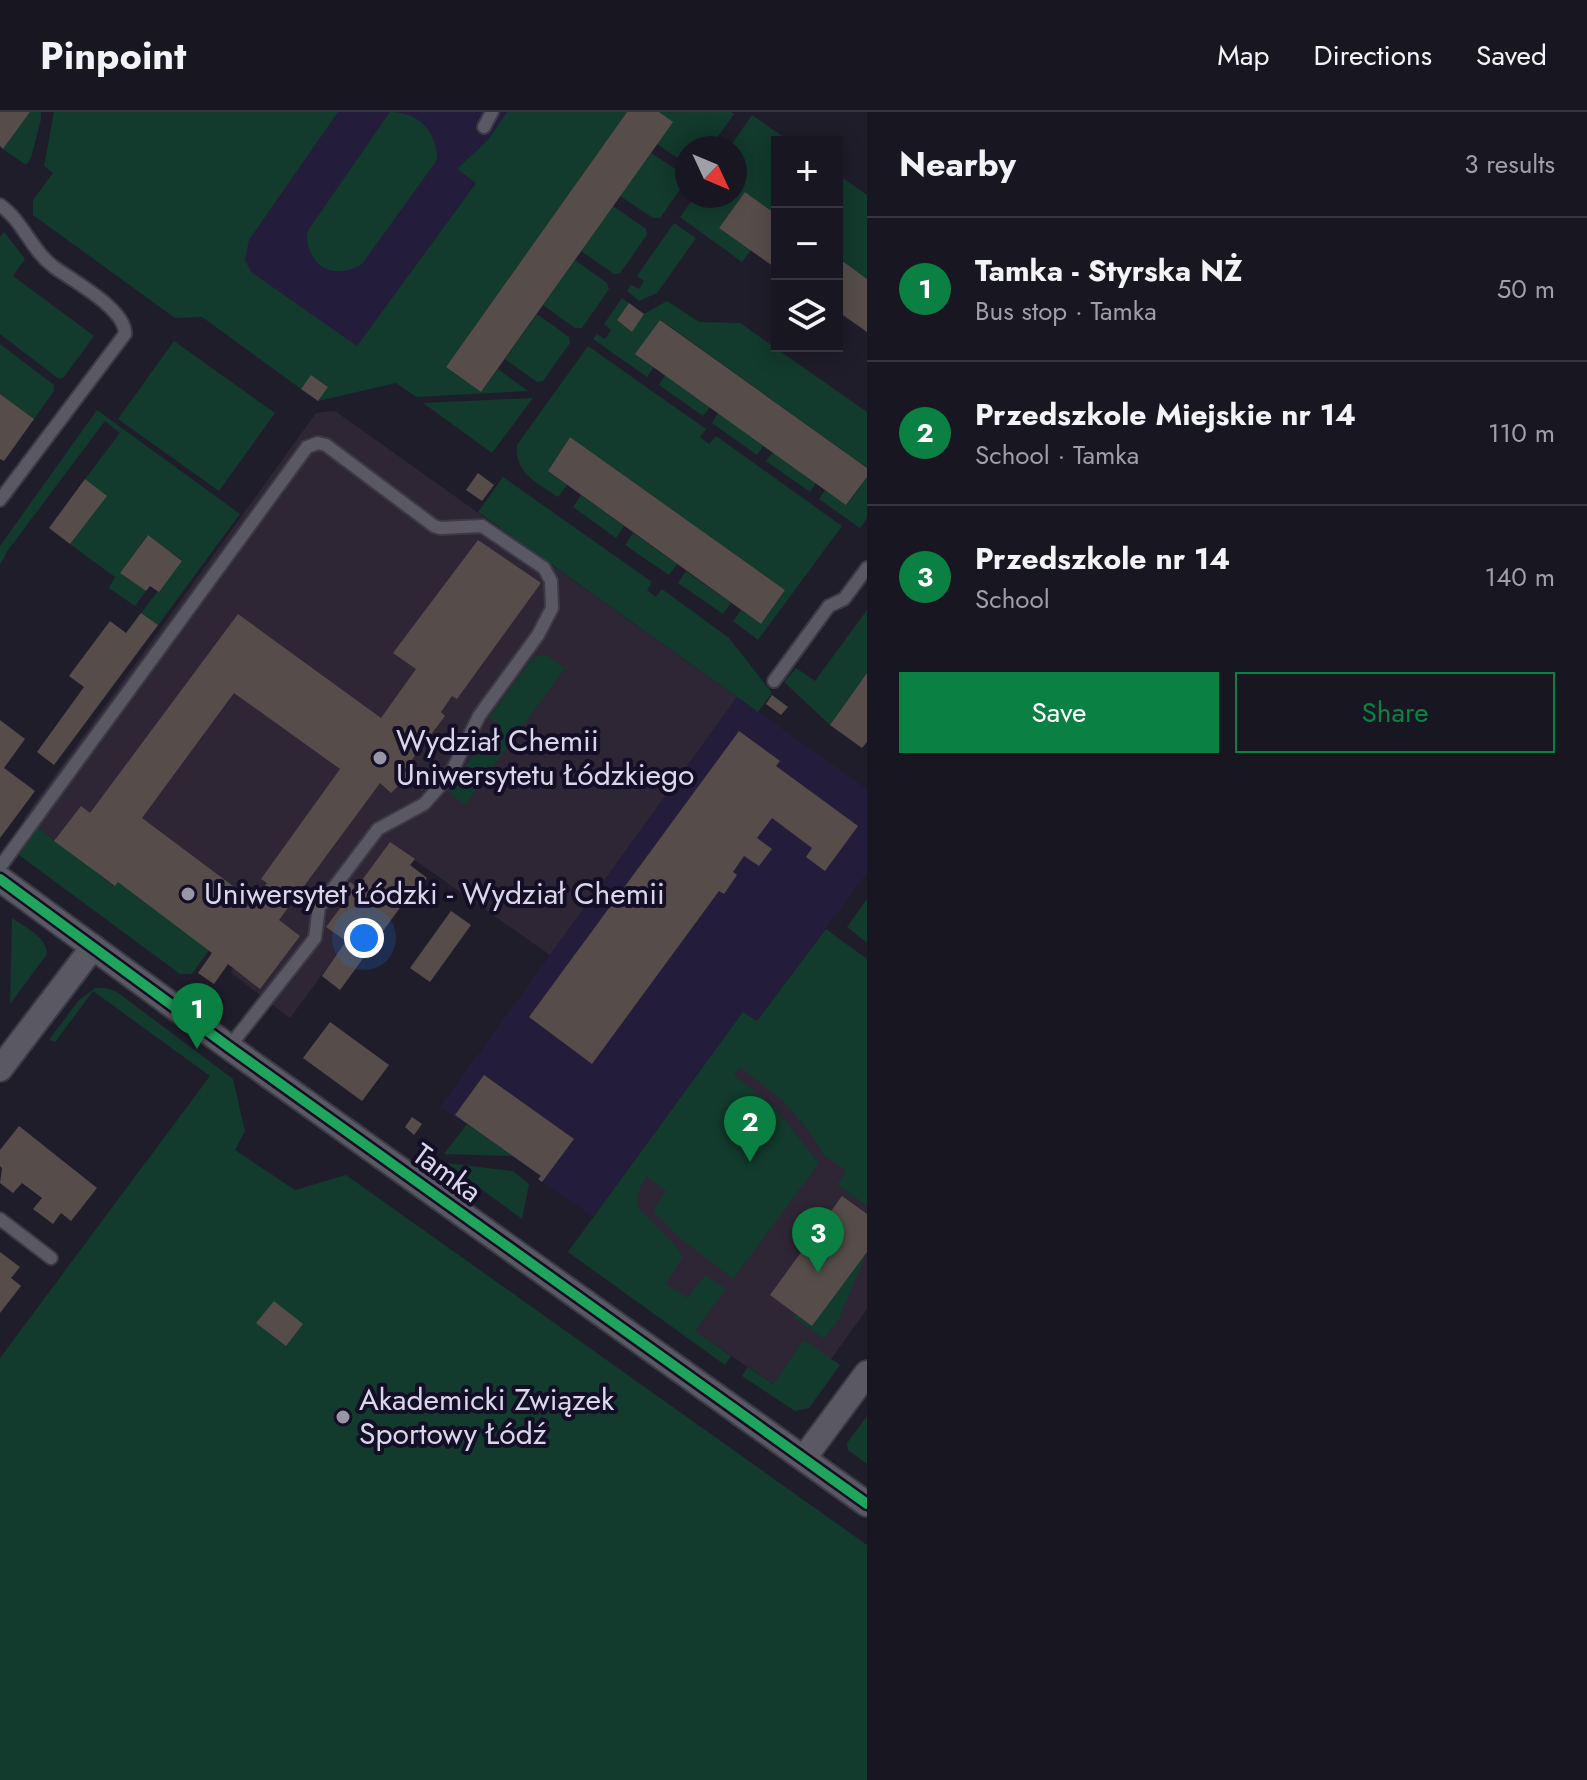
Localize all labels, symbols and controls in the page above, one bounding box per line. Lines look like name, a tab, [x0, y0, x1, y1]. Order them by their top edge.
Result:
text: Pinpoint	[40, 28, 186, 83]
text: Map	[1217, 35, 1269, 76]
text: Directions	[1313, 35, 1432, 76]
text: Saved	[1476, 35, 1547, 76]
north arrow	[675, 136, 747, 208]
map controls	[771, 136, 843, 352]
button: +	[771, 136, 843, 208]
text: Nearby	[899, 140, 1016, 189]
text: 3 results	[1464, 145, 1555, 183]
button: −	[771, 208, 843, 280]
text: Tamka - Styrska NŻ	[975, 249, 1243, 292]
text: 1	[918, 270, 932, 308]
text: 50 m	[1497, 270, 1555, 308]
button: layers	[771, 280, 843, 352]
text: Bus stop · Tamka	[975, 292, 1157, 330]
text: Przedszkole Miejskie nr 14	[975, 393, 1356, 436]
text: 2	[916, 414, 934, 452]
text: 110 m	[1488, 414, 1555, 452]
text: School · Tamka	[975, 436, 1139, 474]
text: Przedszkole nr 14	[975, 537, 1230, 580]
text: 3	[917, 558, 933, 596]
text: 140 m	[1484, 558, 1555, 596]
text: School	[975, 580, 1050, 618]
button: Save	[899, 672, 1219, 753]
button: Share	[1235, 672, 1555, 753]
place label: Wydział Chemii Uniwersytetu Łódzkiego	[396, 719, 694, 796]
marker: Wydział Chemii Uniwersytetu Łódzkiego	[371, 749, 389, 767]
place label: Uniwersytet Łódzki - Wydział Chemii	[204, 872, 665, 915]
marker: Uniwersytet Łódzki - Wydział Chemii	[179, 885, 197, 903]
your location	[344, 918, 384, 958]
pin: 1	[171, 983, 223, 1049]
pin: 2	[724, 1096, 776, 1162]
street label: Tamka	[404, 1133, 491, 1212]
pin: 3	[792, 1207, 844, 1273]
place label: Akademicki Związek Sportowy Łódź	[359, 1378, 615, 1455]
marker: Akademicki Związek Sportowy Łódź	[334, 1408, 352, 1426]

